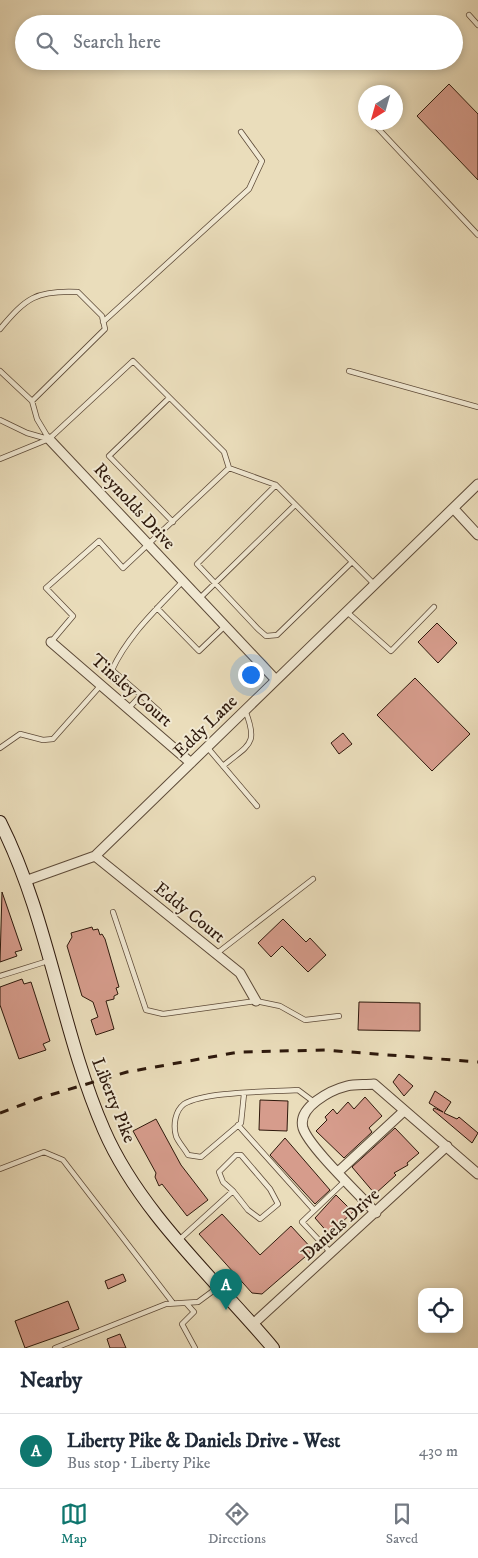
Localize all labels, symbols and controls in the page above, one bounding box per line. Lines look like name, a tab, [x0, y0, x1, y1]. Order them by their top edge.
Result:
search box	[15, 15, 463, 70]
icon: search	[33, 29, 61, 57]
text: Search here	[73, 31, 161, 54]
north arrow	[358, 85, 403, 130]
street label: Reynolds Drive	[89, 459, 180, 554]
street label: Tinsley Court	[86, 649, 177, 732]
your location	[238, 662, 264, 688]
street label: Eddy Lane	[169, 691, 242, 763]
street label: Eddy Court	[149, 878, 229, 948]
street label: Liberty Pike	[86, 1055, 140, 1146]
street label: Daniels Drive	[297, 1184, 384, 1266]
pin: A	[210, 1269, 242, 1310]
map controls	[418, 1288, 463, 1333]
button: locate	[418, 1288, 463, 1333]
text: Nearby	[20, 1368, 82, 1394]
text: Liberty Pike & Daniels Drive - West	[67, 1430, 340, 1453]
text: A	[31, 1441, 41, 1461]
text: 430 m	[419, 1441, 458, 1461]
text: Bus stop · Liberty Pike	[67, 1453, 210, 1473]
tab: Map	[60, 1500, 88, 1548]
tab: Directions	[208, 1500, 266, 1548]
tab: Saved	[386, 1500, 418, 1548]

